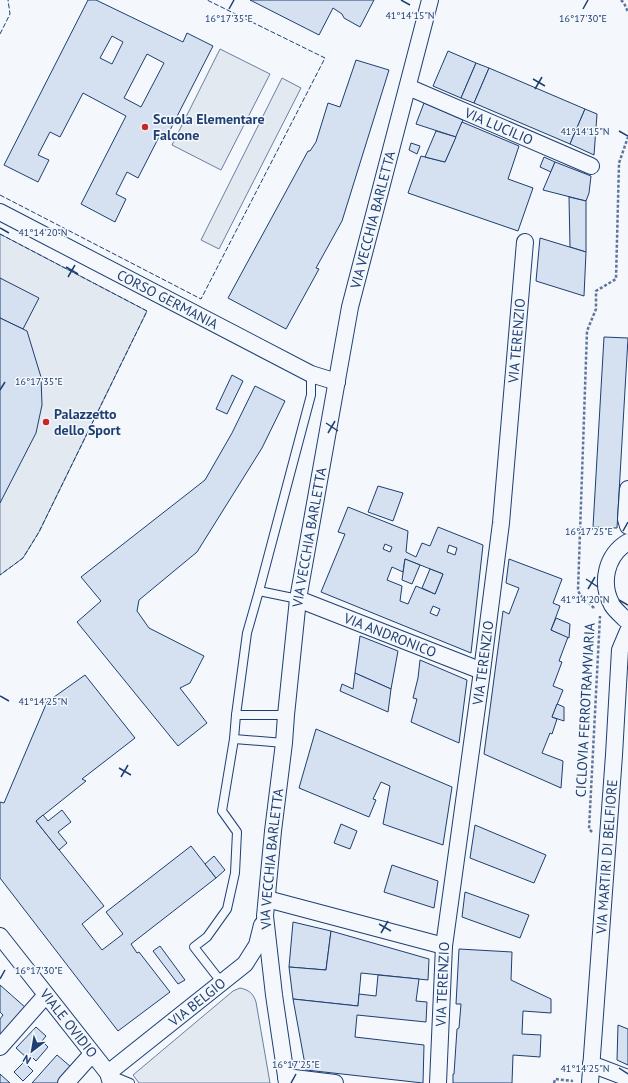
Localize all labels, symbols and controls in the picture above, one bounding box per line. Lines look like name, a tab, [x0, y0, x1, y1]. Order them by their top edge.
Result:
text: 41°14'15"N	[385, 9, 435, 22]
text: 16°17'35"E	[205, 12, 253, 25]
text: 16°17'30"E	[559, 12, 607, 25]
street label: VIA LUCILIO	[461, 103, 536, 149]
place label: Scuola Elementare Falcone	[153, 110, 265, 144]
marker: Scuola Elementare Falcone	[140, 122, 150, 132]
text: 41°14'15"N	[560, 125, 610, 138]
street label: VIA VECCHIA BARLETTA	[346, 148, 400, 291]
text: 41°14'20"N	[18, 226, 68, 239]
street label: CORSO GERMANIA	[114, 266, 222, 333]
street label: VIA TERENZIO	[504, 298, 529, 385]
text: 16°17'35"E	[15, 375, 63, 388]
place label: Palazzetto dello Sport	[54, 405, 121, 439]
marker: Palazzetto dello Sport	[41, 417, 51, 427]
street label: VIA VECCHIA BARLETTA	[288, 465, 330, 609]
text: 16°17'25"E	[565, 525, 613, 538]
text: 41°14'20"N	[560, 593, 610, 606]
street label: VIA ANDRONICO	[340, 609, 439, 661]
street label: VIA TERENZIO	[468, 620, 497, 707]
street label: CICLOVIA FERROTRAMVIARIA	[571, 622, 599, 798]
text: 41°14'25"N	[18, 695, 68, 708]
street label: VIA MARTIRI DI BELFIORE	[592, 779, 621, 936]
street label: VIA VECCHIA BARLETTA	[256, 786, 287, 931]
street label: VIA TERENZIO	[431, 941, 453, 1028]
text: 16°17'30"E	[15, 964, 63, 977]
street label: VIA BELGIO	[164, 974, 229, 1031]
street label: VIALE OVIDIO	[35, 984, 101, 1061]
north arrow	[12, 1031, 52, 1071]
text: N	[20, 1052, 34, 1067]
text: 16°17'25"E	[272, 1058, 320, 1071]
text: 41°14'25"N	[560, 1062, 610, 1075]

